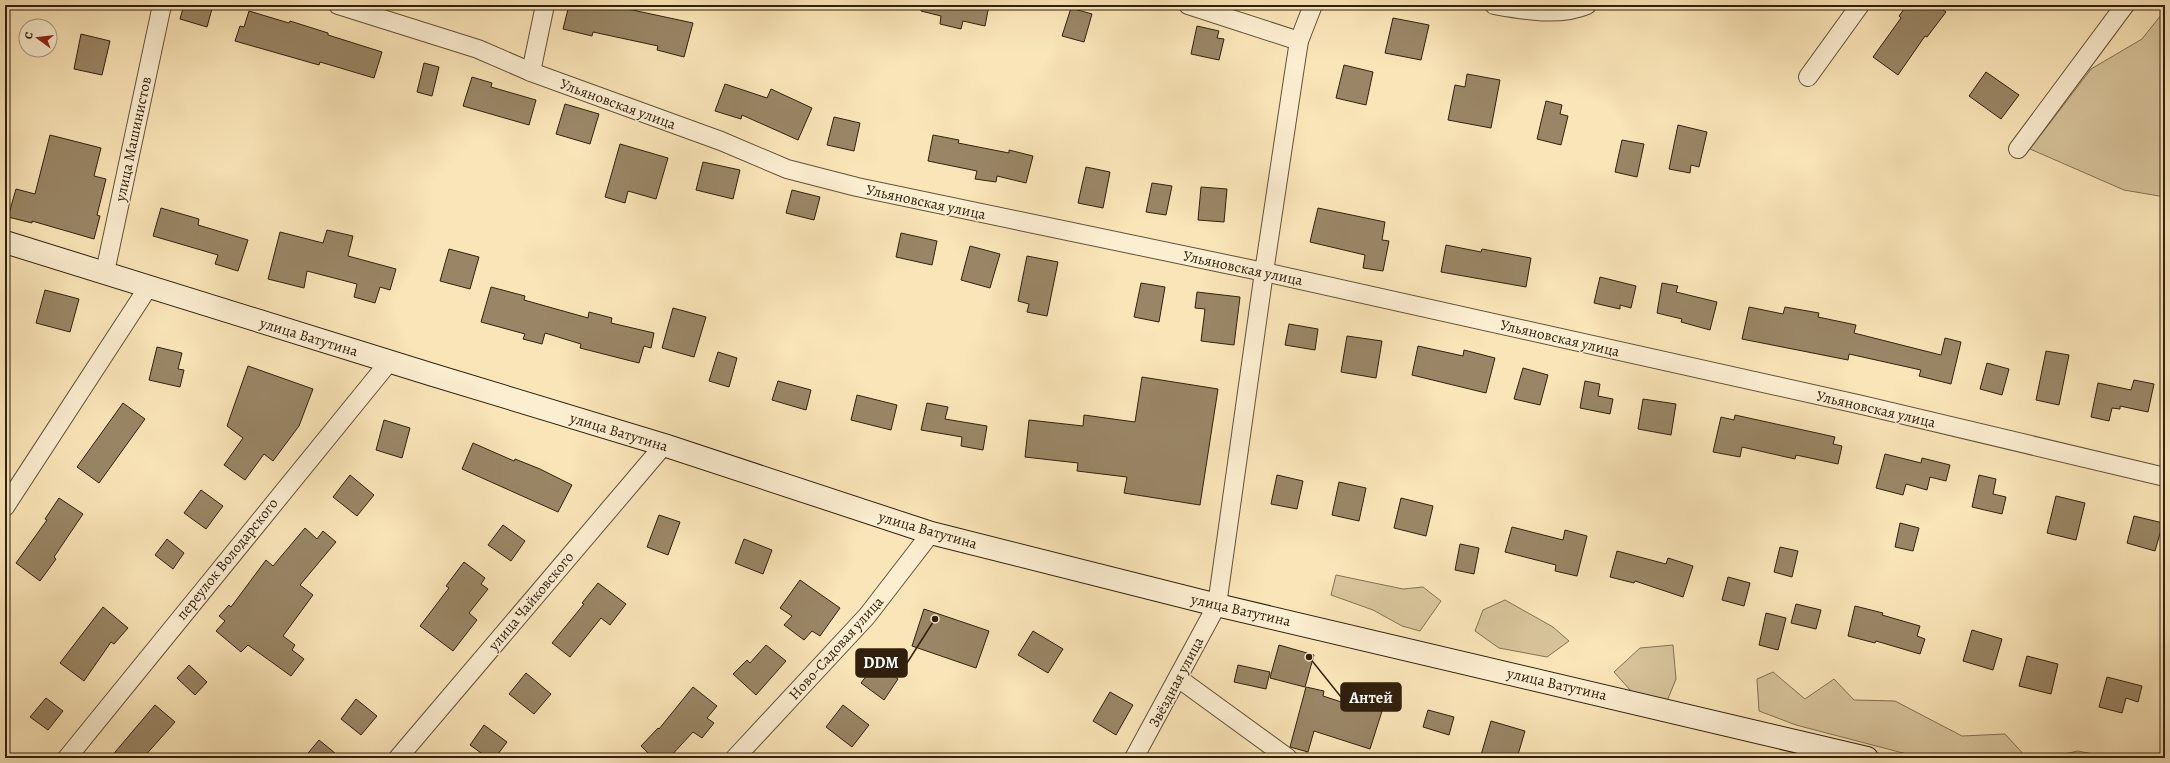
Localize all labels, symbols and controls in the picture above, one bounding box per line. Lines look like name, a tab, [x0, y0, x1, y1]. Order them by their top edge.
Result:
north arrow	[18, 18, 58, 58]
text: С	[21, 30, 37, 41]
street label: Ульяновская улица	[557, 74, 679, 134]
street label: улица Машинистов	[110, 75, 156, 204]
street label: Ульяновская улица	[864, 180, 988, 224]
street label: Ульяновская улица	[1181, 246, 1305, 290]
street label: улица Ватутина	[256, 312, 361, 361]
street label: Ульяновская улица	[1498, 315, 1622, 361]
street label: Ульяновская улица	[1814, 386, 1938, 432]
street label: улица Ватутина	[566, 407, 671, 456]
street label: переулок Володарского	[171, 494, 283, 624]
street label: улица Ватутина	[875, 506, 980, 554]
street label: улица Чайковского	[483, 547, 578, 655]
street label: улица Ватутина	[1188, 589, 1293, 631]
street label: Ново-Садовая улица	[784, 592, 888, 704]
street label: Звёздная улица	[1144, 633, 1208, 731]
callout: DDM	[856, 649, 907, 677]
text: DDM	[863, 652, 899, 674]
street label: улица Ватутина	[1504, 663, 1609, 705]
callout: Антей	[1341, 683, 1401, 711]
text: Антей	[1348, 687, 1393, 709]

